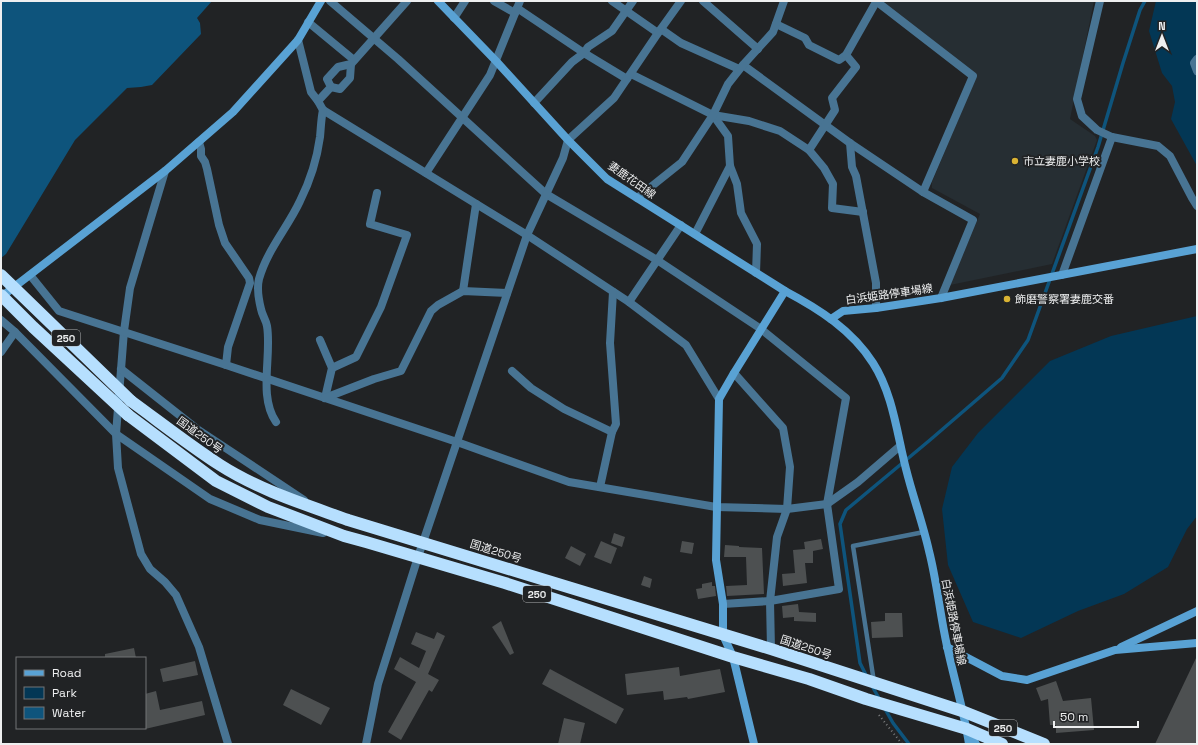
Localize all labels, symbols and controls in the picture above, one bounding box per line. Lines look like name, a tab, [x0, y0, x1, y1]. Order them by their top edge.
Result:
north arrow	[1142, 16, 1182, 56]
text: N	[1158, 19, 1166, 33]
place label: 市立妻鹿小学校	[1023, 154, 1100, 168]
marker: 市立妻鹿小学校	[1010, 156, 1020, 166]
street label: 妻鹿花田線	[605, 158, 659, 202]
street label: 白浜姫路停車場線	[844, 281, 934, 307]
place label: 飾磨警察署妻鹿交番	[1015, 292, 1114, 306]
marker: 飾磨警察署妻鹿交番	[1002, 294, 1012, 304]
road number: 250	[52, 330, 80, 346]
street label: 国道250号	[174, 414, 226, 456]
street label: 国道250号	[468, 537, 524, 565]
street label: 白浜姫路停車場線	[939, 577, 969, 667]
road number: 250	[523, 586, 551, 602]
street label: 国道250号	[779, 632, 833, 662]
legend	[16, 657, 146, 729]
text: Road	[52, 665, 81, 681]
text: Park	[52, 685, 77, 701]
scale bar	[1054, 703, 1138, 729]
text: Water	[52, 705, 86, 721]
text: 50 m	[1060, 709, 1088, 725]
road number: 250	[989, 720, 1017, 736]

